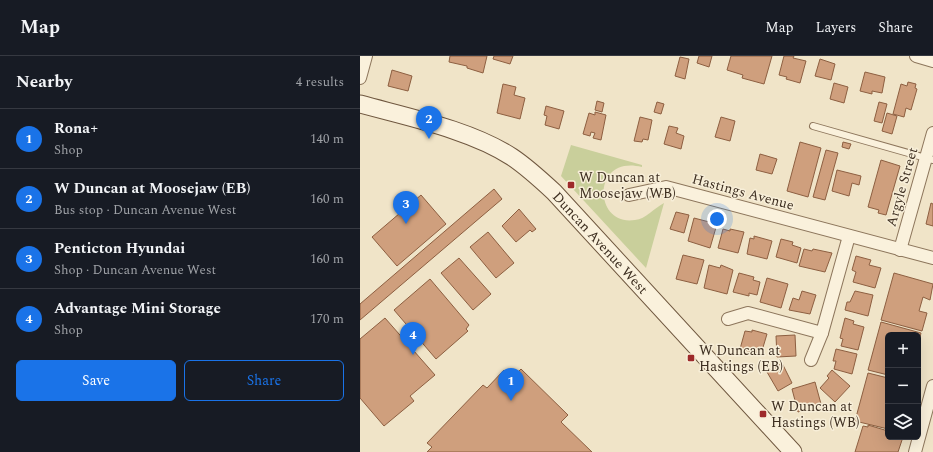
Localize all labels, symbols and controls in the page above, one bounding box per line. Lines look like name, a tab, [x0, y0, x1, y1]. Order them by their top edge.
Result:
text: Map	[20, 13, 60, 42]
text: Map	[765, 17, 794, 38]
text: Layers	[816, 17, 856, 38]
text: Share	[878, 17, 913, 38]
text: Nearby	[16, 69, 72, 95]
text: 4 results	[296, 72, 344, 92]
pin: 2	[416, 106, 442, 139]
text: Rona+	[54, 117, 98, 140]
text: 1	[25, 129, 33, 149]
text: 140 m	[310, 129, 344, 149]
text: Shop	[54, 140, 83, 160]
street label: Argyle Street	[881, 145, 923, 229]
place label: W Duncan at Moosejaw (WB)	[579, 167, 676, 204]
street label: Hastings Avenue	[690, 168, 797, 216]
text: W Duncan at Moosejaw (EB)	[54, 177, 250, 200]
marker: W Duncan at Moosejaw (WB)	[566, 180, 576, 190]
street label: Duncan Avenue West	[548, 186, 653, 299]
text: 2	[25, 189, 33, 209]
text: 160 m	[310, 189, 344, 209]
pin: 3	[393, 191, 419, 224]
text: Bus stop · Duncan Avenue West	[54, 200, 236, 220]
your location	[707, 209, 727, 229]
text: Penticton Hyundai	[54, 237, 185, 260]
text: 3	[25, 249, 33, 269]
text: 160 m	[310, 249, 344, 269]
text: Shop · Duncan Avenue West	[54, 260, 216, 280]
text: Advantage Mini Storage	[54, 297, 221, 320]
text: 4	[25, 309, 33, 329]
text: 170 m	[310, 309, 344, 329]
text: Shop	[54, 320, 83, 340]
pin: 4	[400, 322, 426, 355]
map controls	[885, 332, 921, 440]
button: +	[885, 332, 921, 368]
place label: W Duncan at Hastings (EB)	[699, 340, 783, 377]
marker: W Duncan at Hastings (EB)	[686, 353, 696, 363]
button: Save	[16, 360, 176, 401]
button: Share	[184, 360, 344, 401]
pin: 1	[498, 368, 524, 401]
button: −	[885, 368, 921, 404]
place label: W Duncan at Hastings (WB)	[771, 396, 860, 433]
button: layers	[885, 404, 921, 440]
marker: W Duncan at Hastings (WB)	[758, 409, 768, 419]

